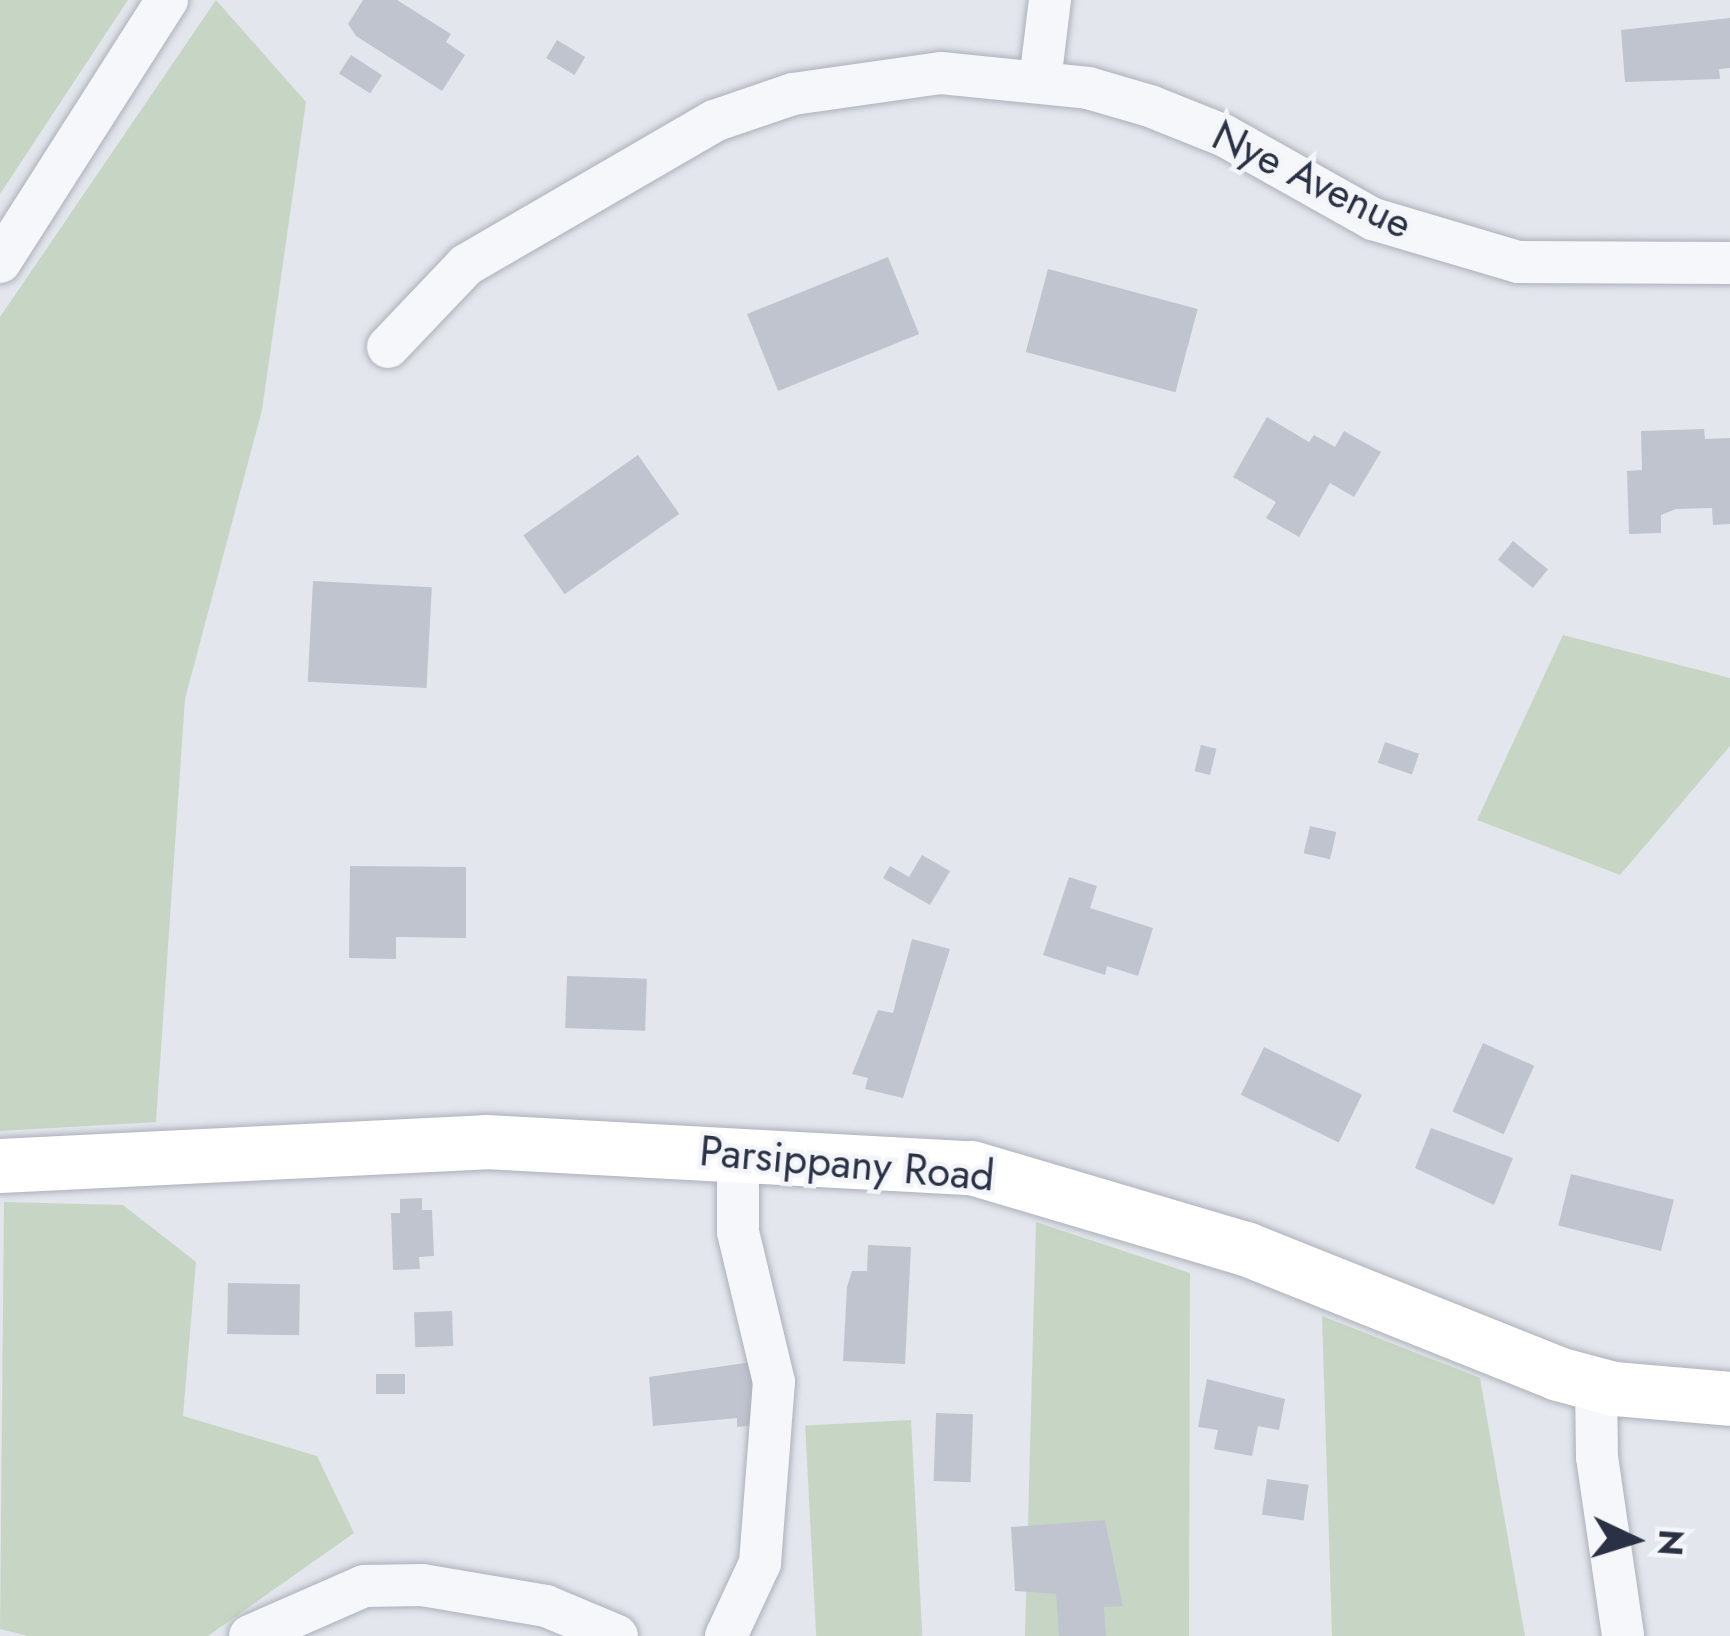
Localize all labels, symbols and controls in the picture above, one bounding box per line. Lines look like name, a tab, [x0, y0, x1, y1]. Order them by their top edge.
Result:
street label: Nye Avenue	[1204, 110, 1420, 250]
street label: Parsippany Road	[697, 1126, 997, 1202]
north arrow	[1574, 1480, 1694, 1600]
text: N	[1646, 1528, 1695, 1557]

